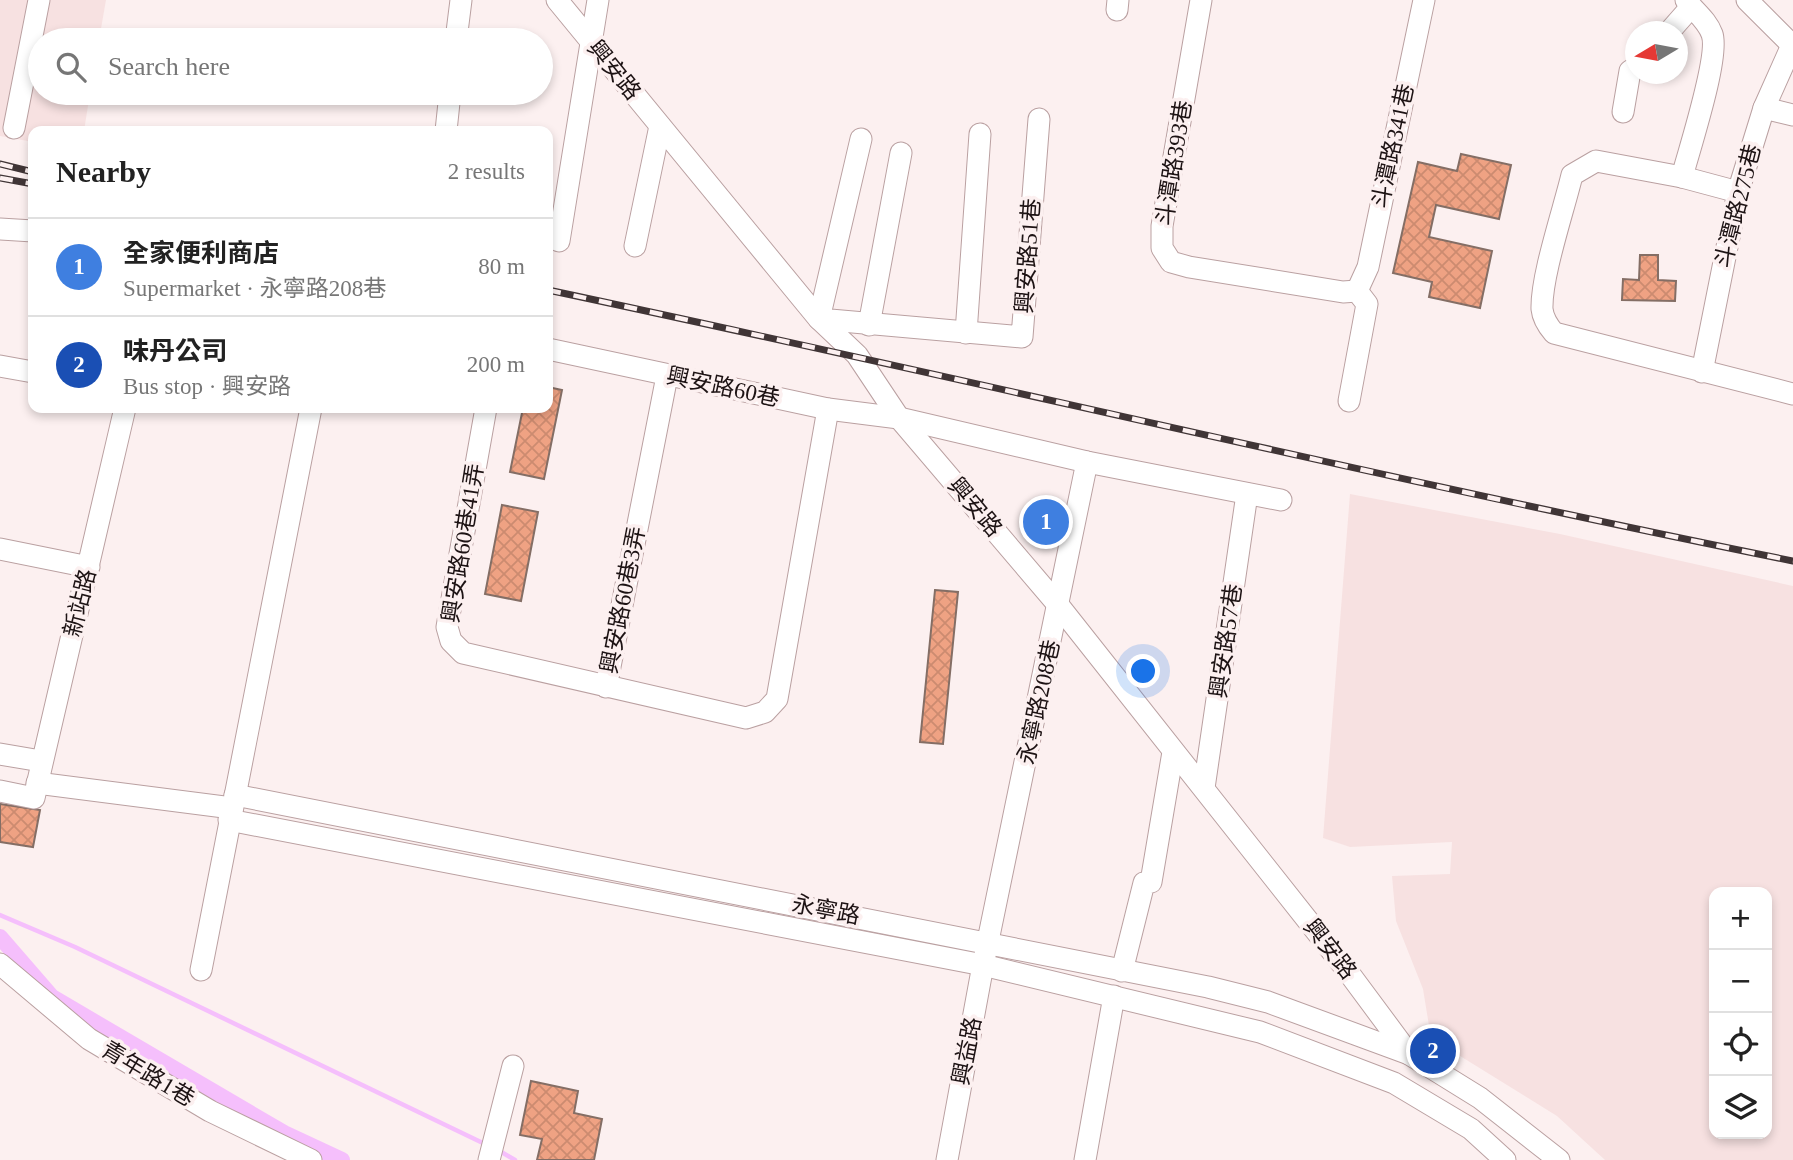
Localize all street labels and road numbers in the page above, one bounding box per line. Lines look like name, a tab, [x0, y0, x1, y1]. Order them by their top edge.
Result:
street label: 興安路	[583, 35, 645, 105]
street label: 斗潭路341巷	[1368, 82, 1418, 210]
street label: 斗潭路393巷	[1152, 99, 1196, 227]
street label: 斗潭路275巷	[1711, 142, 1765, 270]
street label: 興安路51巷	[1012, 198, 1044, 314]
street label: 興安路60巷	[664, 363, 782, 411]
street label: 興安路60巷41弄	[438, 462, 488, 624]
street label: 興安路	[943, 473, 1007, 541]
street label: 興安路60巷3弄	[596, 524, 650, 676]
street label: 新站路	[60, 567, 100, 639]
street label: 興安路57巷	[1206, 582, 1246, 700]
street label: 永寧路208巷	[1014, 638, 1064, 766]
street label: 永寧路	[790, 891, 862, 929]
street label: 興安路	[1299, 914, 1361, 984]
street label: 興益路	[948, 1015, 986, 1087]
street label: 青年路1巷	[97, 1037, 199, 1111]

